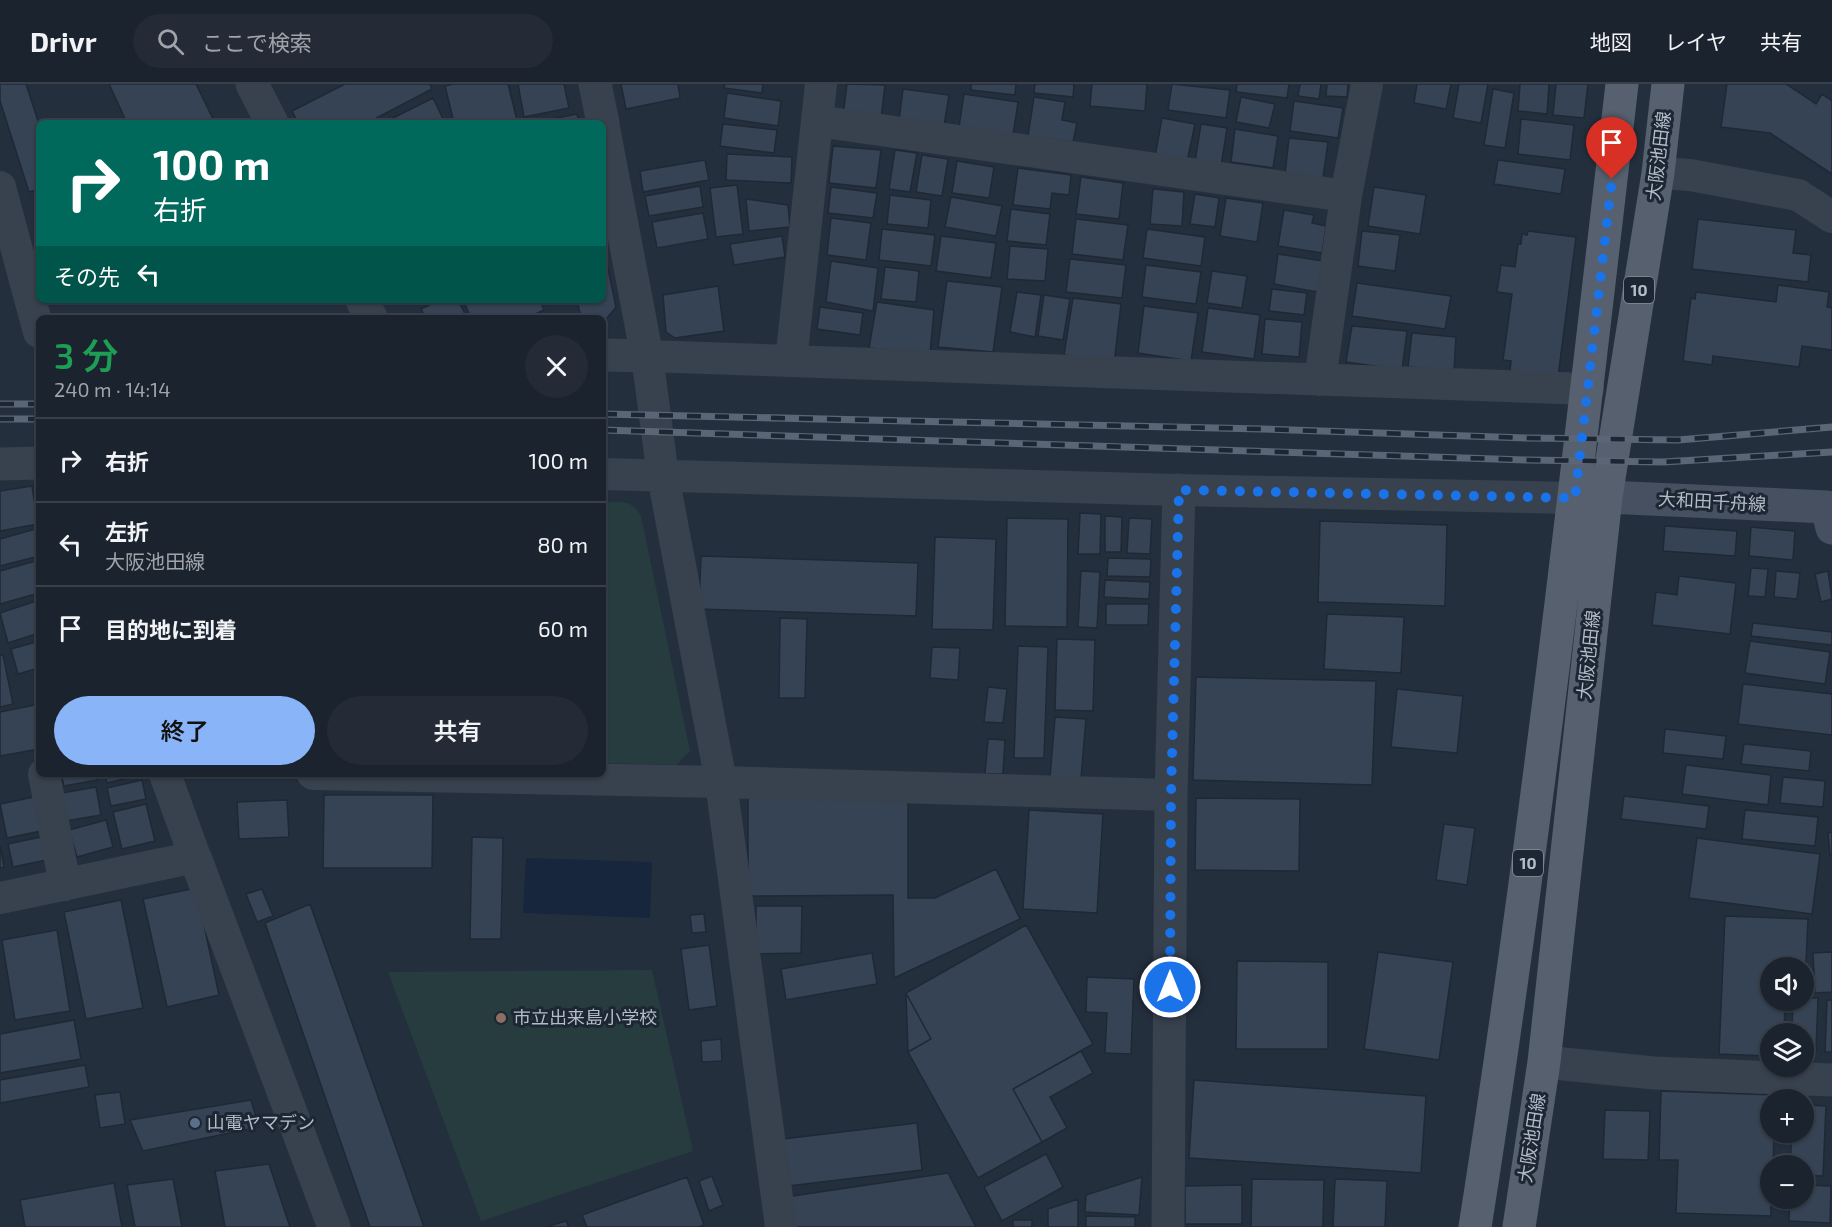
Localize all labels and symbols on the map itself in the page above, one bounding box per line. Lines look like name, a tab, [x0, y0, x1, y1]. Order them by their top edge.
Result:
street label: 大阪池田線	[1642, 110, 1674, 202]
pin	[1586, 117, 1637, 179]
road number: 10	[1624, 277, 1654, 303]
street label: 大和田千舟線	[1658, 487, 1767, 515]
street label: 大阪池田線	[1572, 609, 1604, 701]
road number: 10	[1513, 850, 1543, 876]
position arrow	[1138, 955, 1202, 1019]
place label: 市立出来島小学校	[513, 1006, 657, 1028]
marker: 市立出来島小学校	[494, 1011, 508, 1025]
street label: 大阪池田線	[1513, 1092, 1549, 1184]
place label: 山電ヤマデン	[207, 1111, 315, 1133]
marker: 山電ヤマデン	[188, 1116, 202, 1130]

